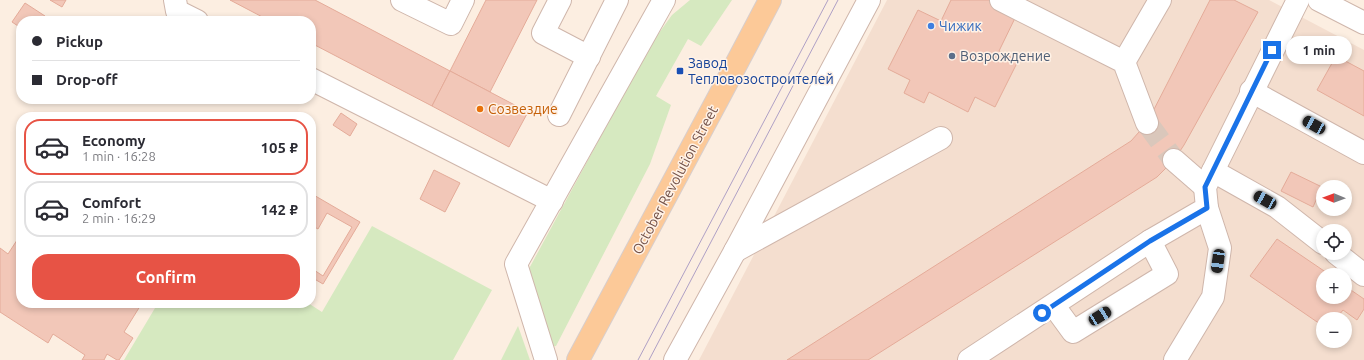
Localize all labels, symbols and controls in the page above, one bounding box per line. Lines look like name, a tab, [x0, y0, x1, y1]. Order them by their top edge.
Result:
place label: Чижик	[939, 18, 982, 34]
marker: Чижик	[926, 21, 936, 31]
text: Pickup	[56, 33, 103, 50]
callout: 1 min	[1286, 36, 1352, 64]
route end	[1263, 41, 1281, 59]
text: 1 min	[1303, 43, 1335, 57]
place label: Возрождение	[960, 48, 1051, 64]
marker: Возрождение	[947, 51, 957, 61]
place label: Завод Тепловозостроителей	[688, 55, 834, 87]
marker: Завод Тепловозостроителей	[675, 66, 685, 76]
text: Drop-off	[56, 71, 118, 88]
place label: Созвездие	[488, 101, 558, 117]
street label: October Revolution Street	[629, 103, 721, 257]
marker: Созвездие	[475, 104, 485, 114]
car	[1301, 114, 1327, 136]
icon: car	[34, 129, 70, 165]
text: Economy	[82, 132, 146, 149]
text: 105 ₽	[261, 139, 298, 156]
text: 1 min · 16:28	[82, 149, 156, 163]
north arrow	[1316, 180, 1352, 216]
map controls	[1316, 180, 1352, 348]
car	[1252, 189, 1278, 211]
icon: car	[34, 191, 70, 227]
text: Comfort	[82, 194, 141, 211]
text: 142 ₽	[261, 201, 298, 218]
text: 2 min · 16:29	[82, 211, 156, 225]
button: locate	[1316, 224, 1352, 260]
car	[1210, 248, 1226, 274]
button: Confirm	[32, 254, 300, 300]
button: +	[1316, 268, 1352, 304]
route start	[1033, 304, 1051, 322]
car	[1087, 305, 1113, 327]
button: −	[1316, 312, 1352, 348]

